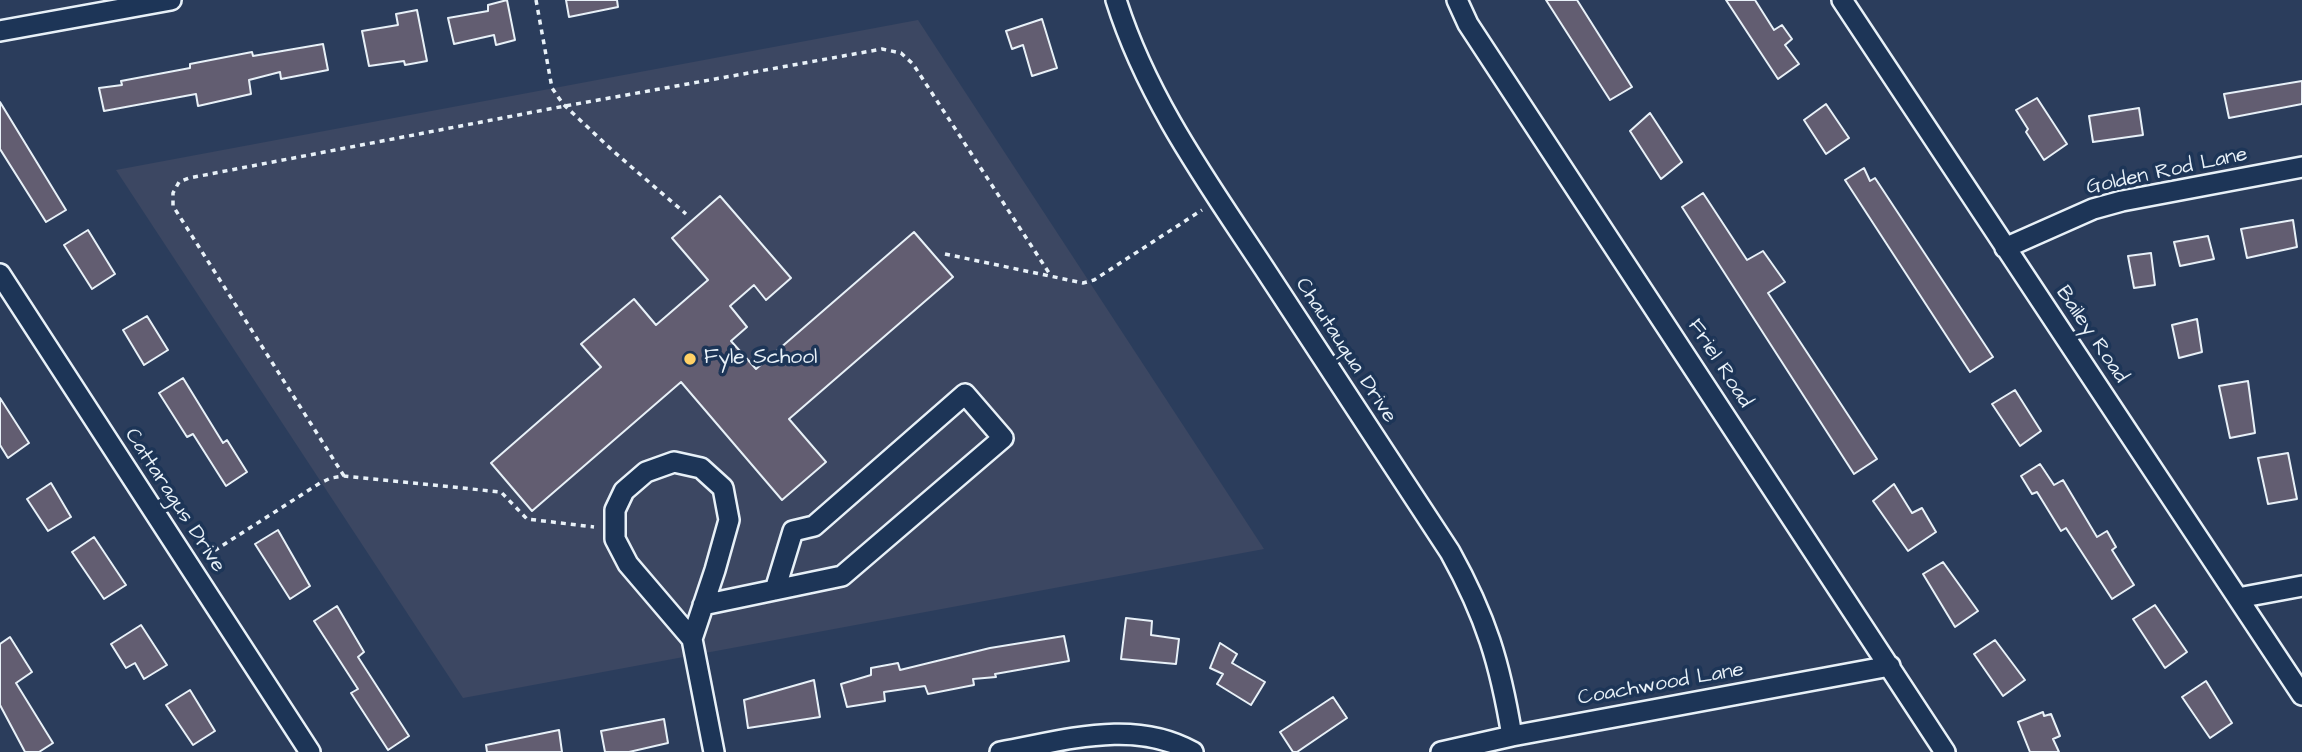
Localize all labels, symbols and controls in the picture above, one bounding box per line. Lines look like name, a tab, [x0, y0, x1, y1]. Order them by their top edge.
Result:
street label: Golden Rod Lane	[2084, 143, 2250, 201]
street label: Chautauqua Drive	[1289, 274, 1401, 428]
street label: Bailey Road	[2049, 282, 2133, 388]
street label: Friel Road	[1681, 315, 1757, 413]
place label: Fyle School	[704, 346, 817, 372]
marker: Fyle School	[682, 351, 698, 367]
street label: Cattaragus Drive	[118, 424, 230, 578]
street label: Coachwood Lane	[1576, 658, 1746, 712]

